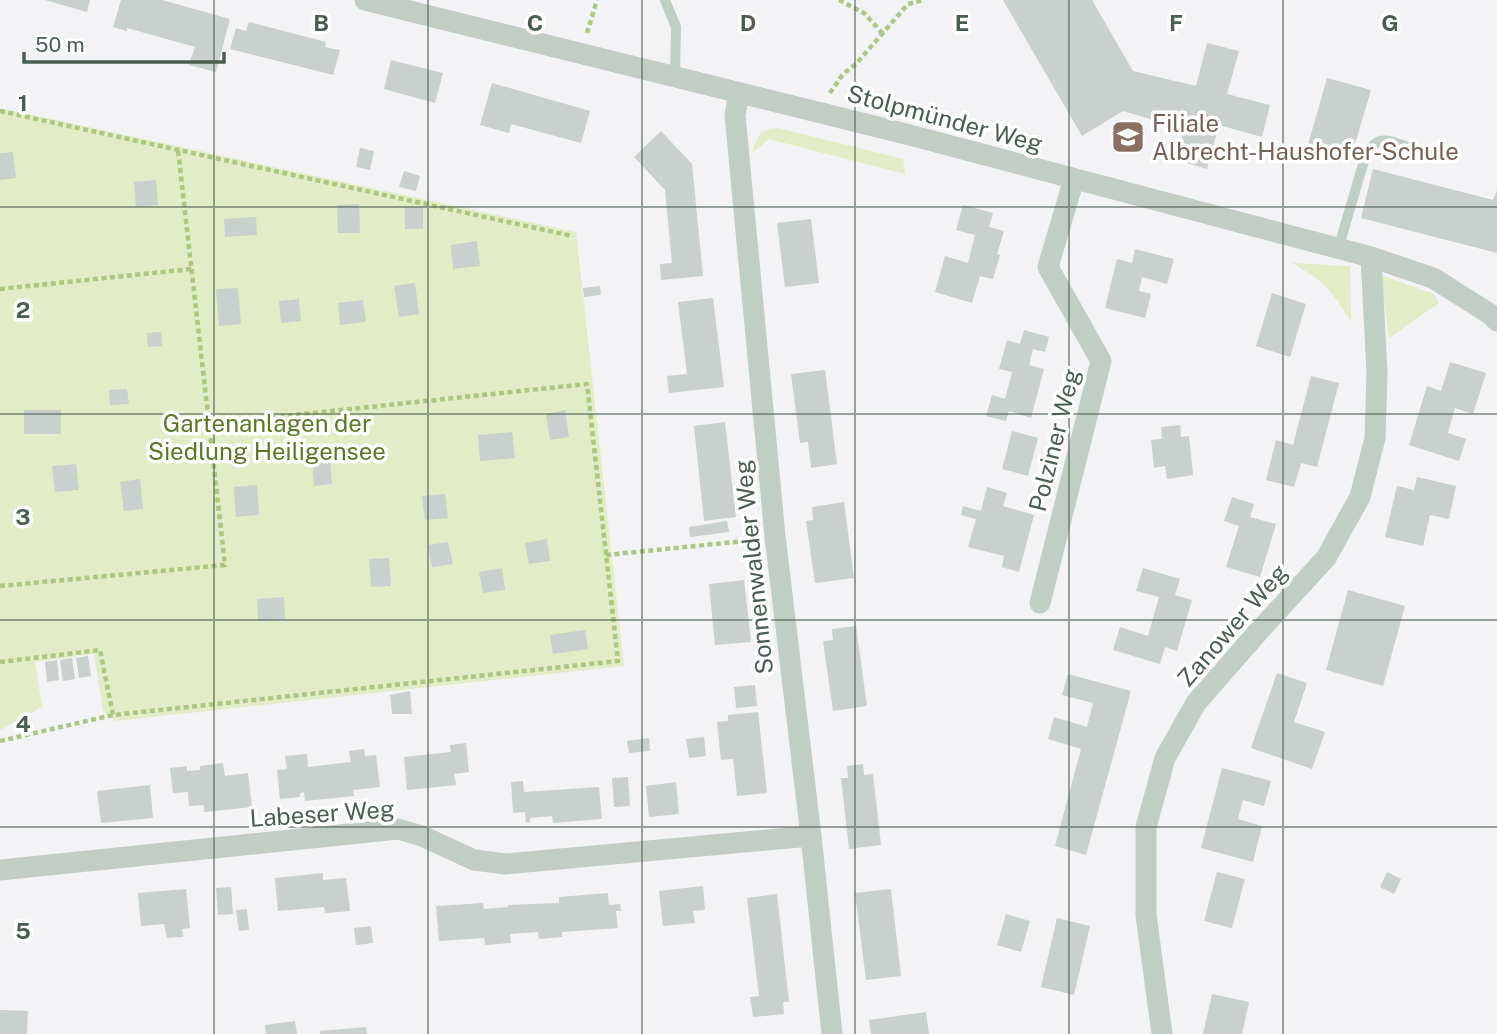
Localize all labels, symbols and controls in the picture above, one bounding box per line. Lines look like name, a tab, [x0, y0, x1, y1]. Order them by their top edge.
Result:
text: B	[313, 9, 329, 36]
text: C	[527, 9, 543, 36]
text: D	[740, 9, 756, 36]
text: E	[955, 9, 969, 36]
text: F	[1169, 9, 1183, 36]
text: G	[1381, 9, 1399, 36]
scale bar	[24, 21, 224, 65]
text: 50 m	[35, 32, 85, 57]
street label: Stolpmünder Weg	[844, 78, 1046, 158]
text: 1	[18, 89, 28, 116]
place label: Filiale Albrecht-Haushofer-Schule	[1152, 109, 1459, 165]
school or university icon: Filiale Albrecht-Haushofer-Schule	[1109, 118, 1147, 156]
text: 2	[16, 296, 30, 323]
street label: Polziner Weg	[1023, 366, 1085, 514]
park label: Gartenanlagen der Siedlung Heiligensee	[148, 409, 386, 465]
street label: Sonnenwalder Weg	[728, 458, 778, 676]
text: 3	[15, 503, 31, 530]
street label: Zanower Weg	[1171, 558, 1293, 692]
text: 4	[15, 710, 31, 737]
street label: Labeser Weg	[249, 794, 395, 832]
text: 5	[15, 917, 31, 944]

